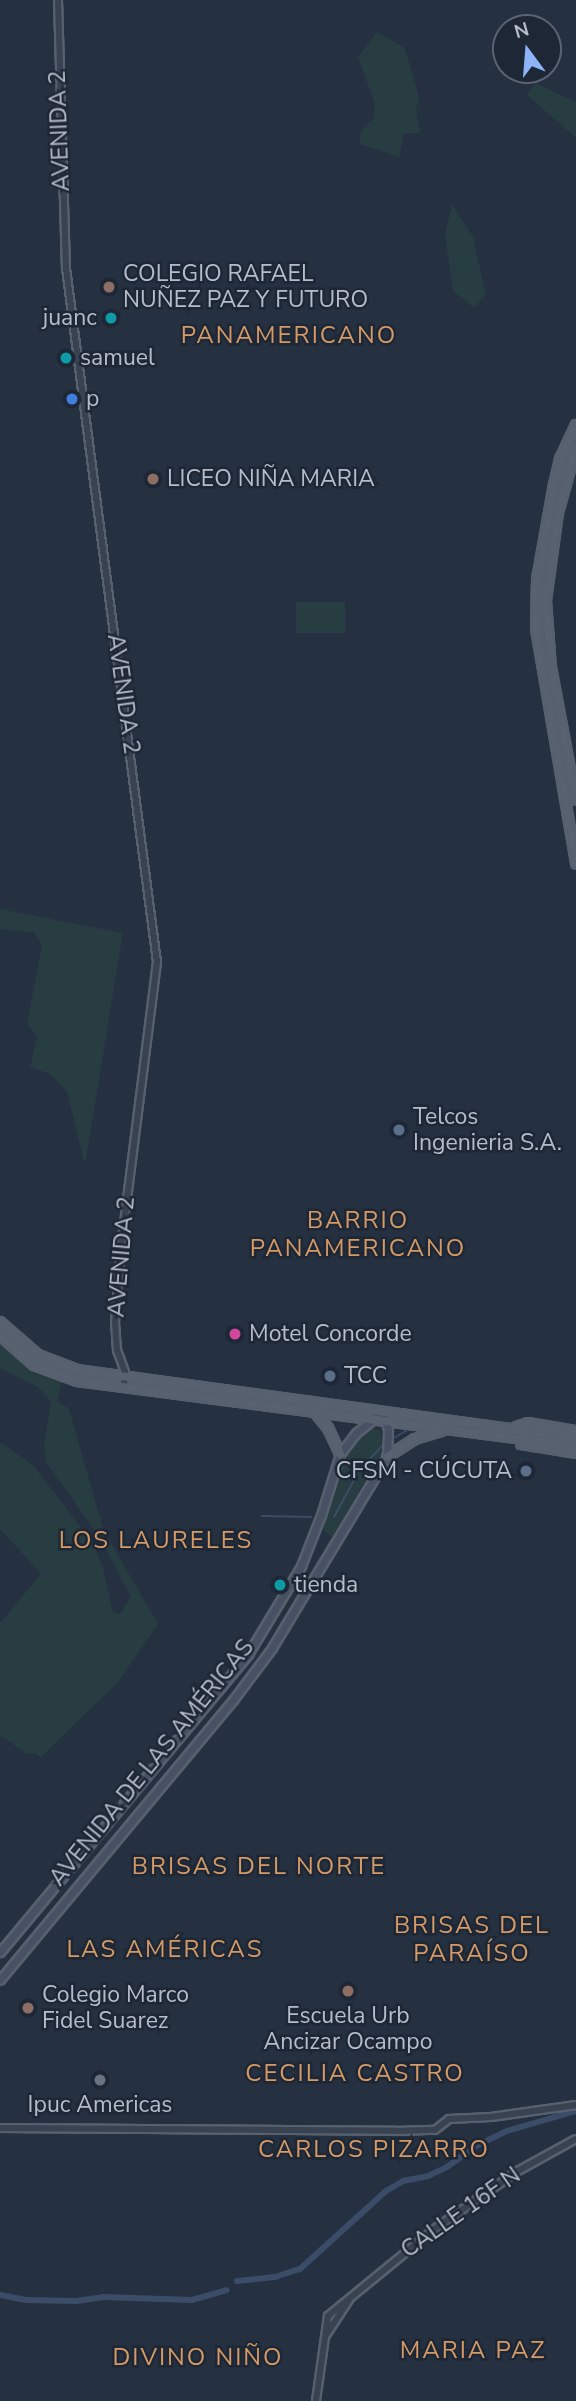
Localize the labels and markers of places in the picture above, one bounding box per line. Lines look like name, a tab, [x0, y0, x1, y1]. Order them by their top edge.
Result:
place label: COLEGIO RAFAEL NUÑEZ PAZ Y FUTURO	[123, 260, 368, 314]
marker: COLEGIO RAFAEL NUÑEZ PAZ Y FUTURO	[101, 279, 117, 295]
place label: juanc	[43, 304, 97, 332]
marker: juanc	[103, 310, 119, 326]
place label: samuel	[80, 344, 155, 372]
marker: samuel	[58, 350, 74, 366]
place label: p	[86, 385, 99, 413]
marker: p	[64, 391, 80, 407]
place label: LICEO NIÑA MARIA	[167, 465, 375, 493]
marker: LICEO NIÑA MARIA	[145, 471, 161, 487]
place label: Telcos Ingenieria S.A.	[413, 1103, 562, 1157]
marker: Telcos Ingenieria S.A.	[391, 1122, 407, 1138]
place label: Motel Concorde	[249, 1320, 412, 1348]
marker: Motel Concorde	[227, 1326, 243, 1342]
place label: TCC	[344, 1362, 387, 1390]
marker: TCC	[322, 1368, 338, 1384]
place label: CFSM - CÚCUTA	[336, 1457, 512, 1485]
marker: CFSM - CÚCUTA	[518, 1463, 534, 1479]
place label: tienda	[294, 1571, 358, 1599]
marker: tienda	[272, 1577, 288, 1593]
place label: Colegio Marco Fidel Suarez	[42, 1981, 189, 2035]
marker: Escuela Urb Ancizar Ocampo	[340, 1983, 356, 1999]
marker: Colegio Marco Fidel Suarez	[20, 2000, 36, 2016]
place label: Escuela Urb Ancizar Ocampo	[264, 2002, 432, 2056]
marker: Ipuc Americas	[92, 2072, 108, 2088]
place label: Ipuc Americas	[28, 2091, 172, 2119]

